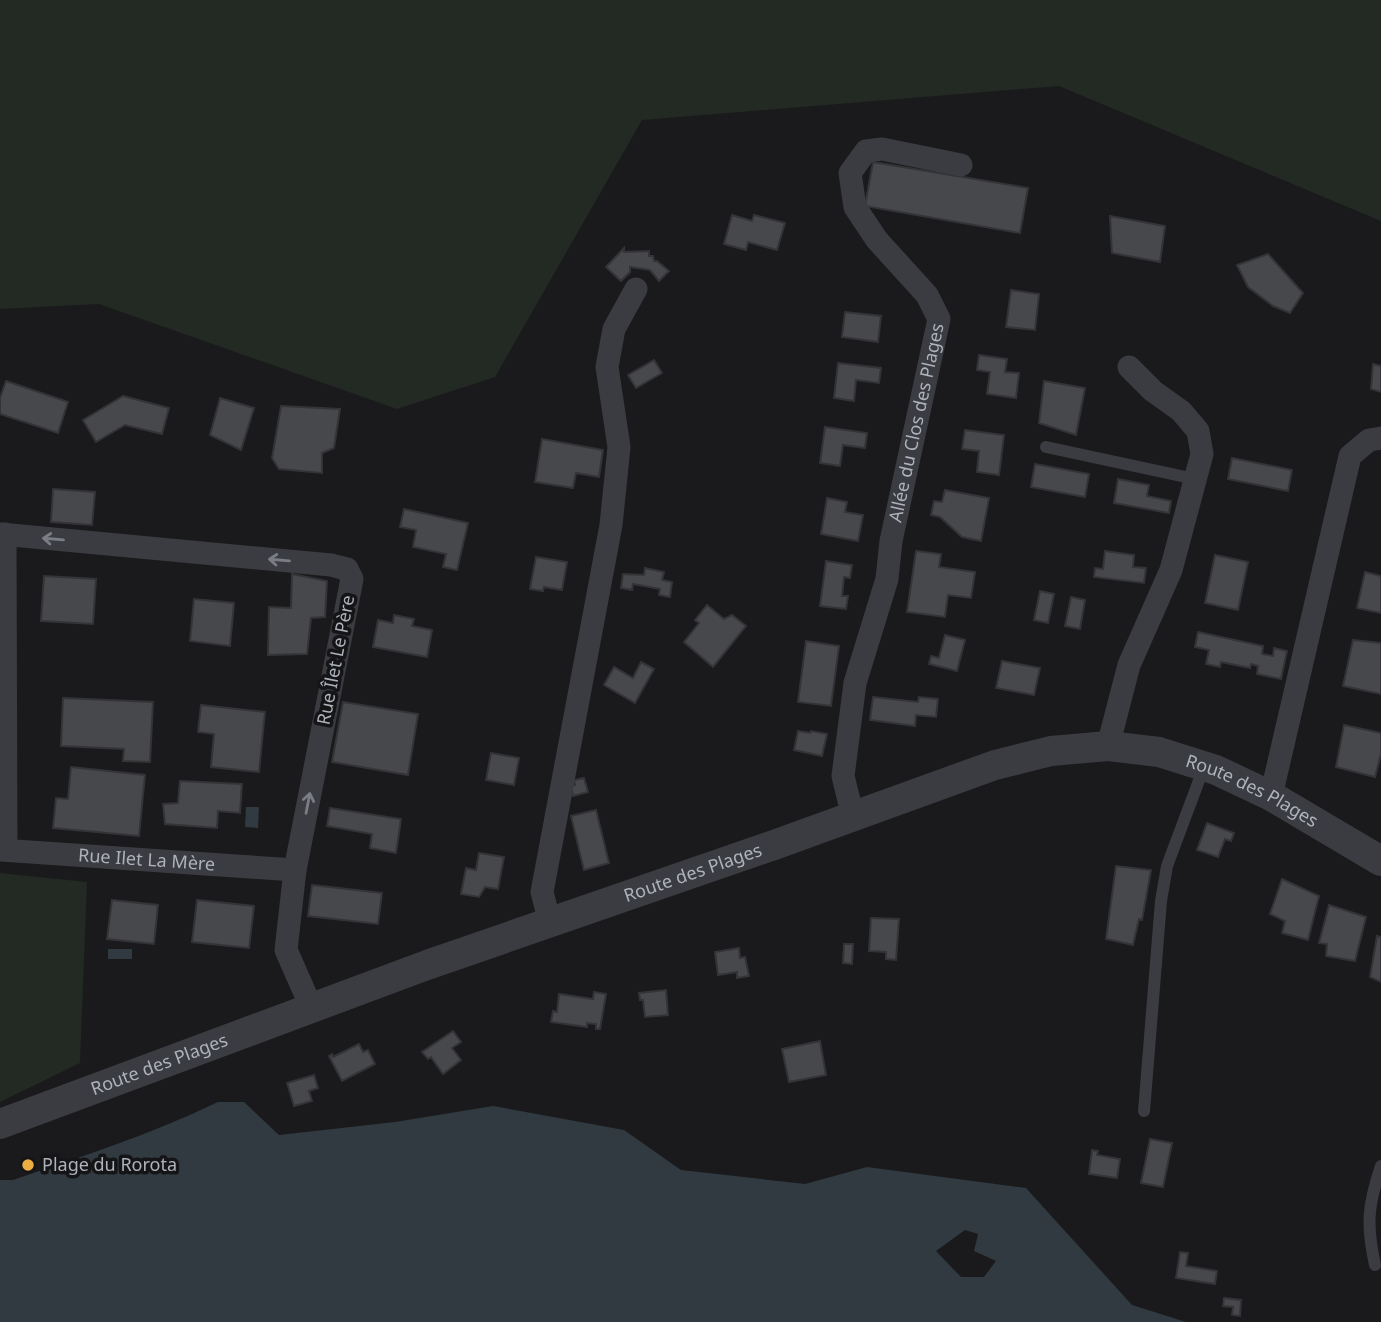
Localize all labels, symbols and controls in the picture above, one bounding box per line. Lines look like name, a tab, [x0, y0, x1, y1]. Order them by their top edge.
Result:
street label: Allée du Clos des Plages	[882, 321, 949, 524]
one-way arrow	[42, 532, 65, 545]
one-way arrow	[269, 554, 291, 567]
street label: Rue Îlet Le Père	[311, 593, 359, 727]
street label: Route des Plages	[1183, 748, 1323, 832]
one-way arrow	[302, 793, 315, 815]
street label: Route des Plages	[620, 837, 765, 907]
street label: Rue Ilet La Mère	[77, 842, 216, 876]
street label: Route des Plages	[87, 1027, 231, 1100]
place label: Plage du Rorota	[42, 1152, 177, 1176]
marker: Plage du Rorota	[20, 1157, 36, 1173]

